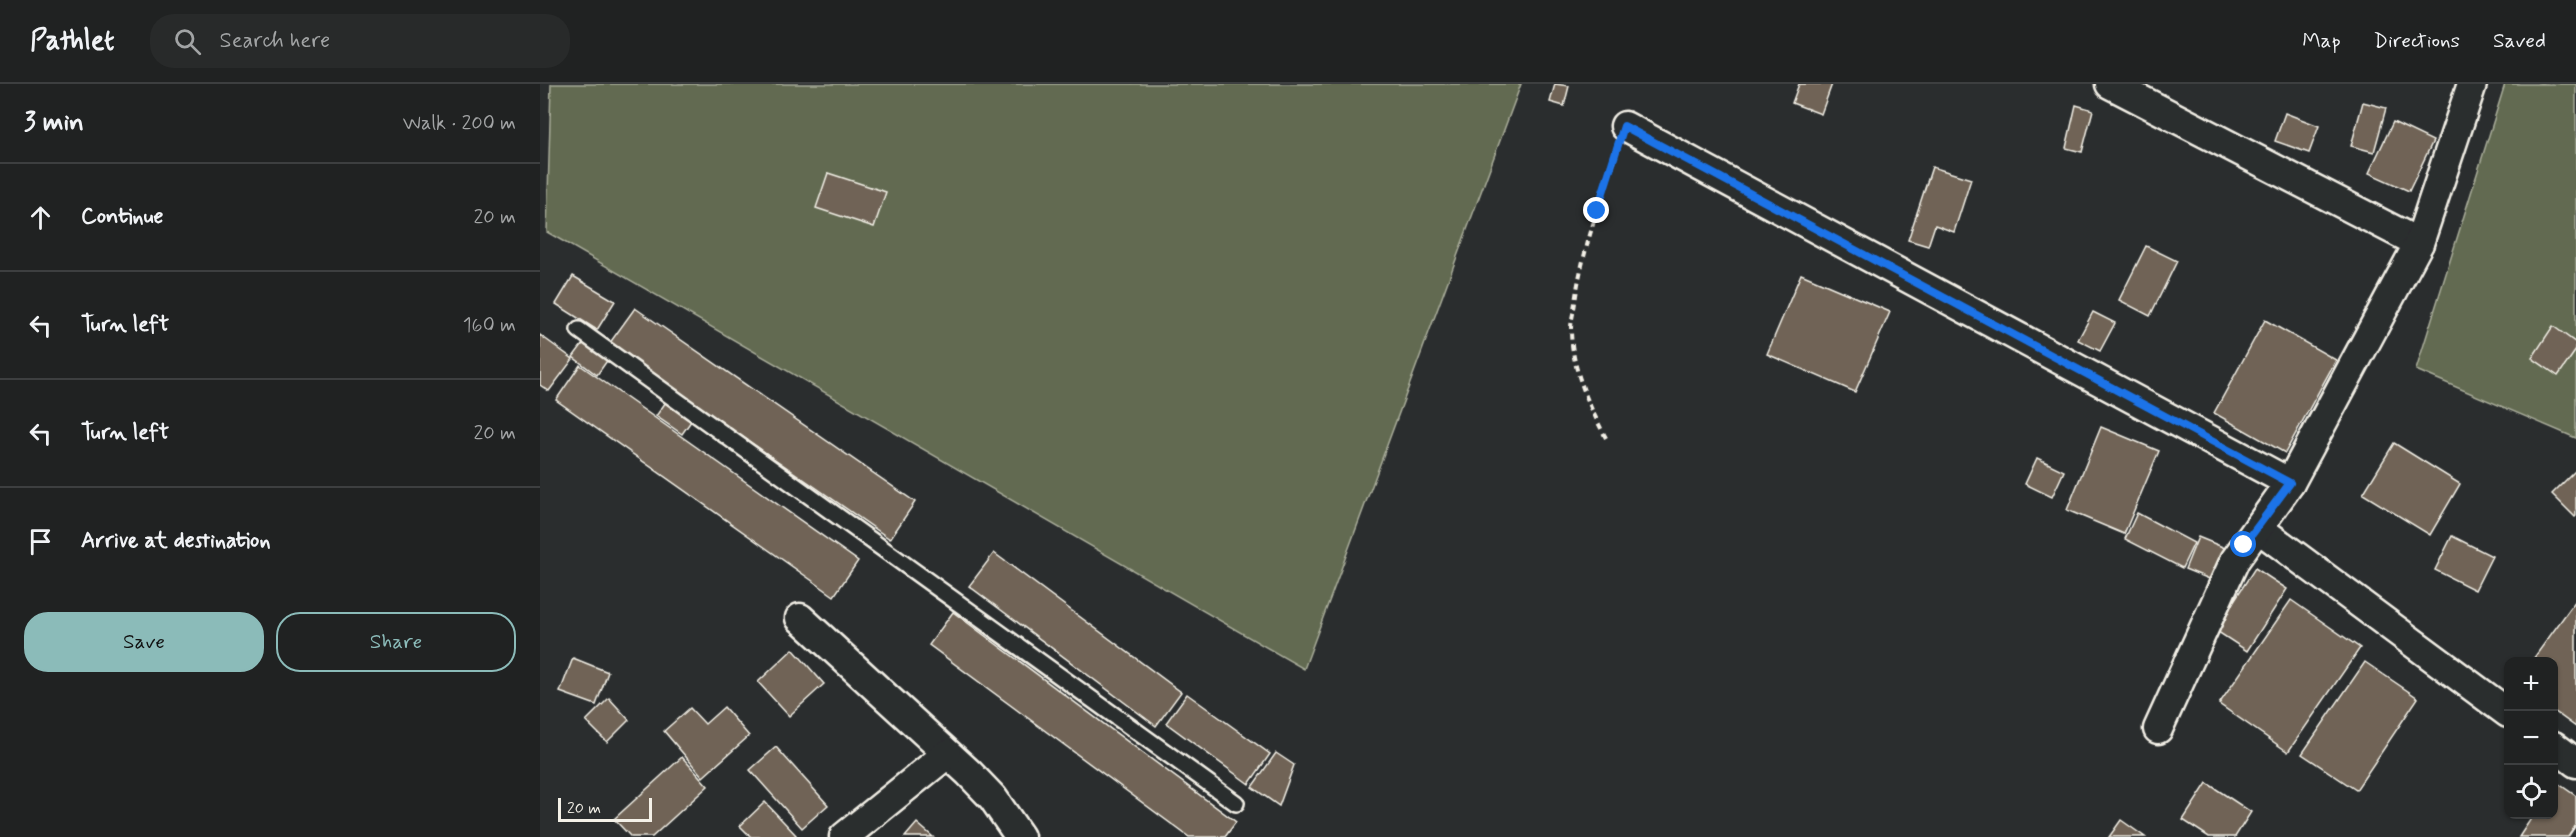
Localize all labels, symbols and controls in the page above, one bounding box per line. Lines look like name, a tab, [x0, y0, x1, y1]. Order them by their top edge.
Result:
search box	[150, 14, 570, 68]
text: Pathlet	[30, 23, 114, 60]
icon: search	[171, 25, 204, 58]
text: Search here	[219, 27, 330, 55]
text: Map	[2302, 27, 2341, 55]
text: Directions	[2374, 27, 2460, 55]
text: Saved	[2493, 27, 2546, 55]
text: 3 min	[24, 106, 84, 140]
text: Walk · 200 m	[403, 110, 516, 137]
route end	[1583, 197, 1609, 223]
icon: ahead	[24, 201, 57, 234]
text: Continue	[81, 203, 163, 231]
text: 20 m	[473, 204, 516, 231]
icon: left	[24, 309, 57, 342]
text: Turn left	[81, 311, 169, 339]
text: 160 m	[463, 312, 516, 339]
icon: left	[24, 417, 57, 450]
text: Turn left	[81, 419, 169, 447]
text: 20 m	[473, 420, 516, 447]
icon: arrive	[24, 525, 57, 558]
text: Arrive at destination	[81, 527, 271, 555]
route start	[2230, 531, 2256, 557]
button: Save	[24, 612, 264, 672]
button: Share	[276, 612, 516, 672]
map controls	[2504, 657, 2558, 819]
button: +	[2504, 657, 2558, 711]
button: −	[2504, 711, 2558, 765]
button: locate	[2504, 765, 2558, 819]
scale bar	[558, 795, 652, 822]
text: 20 m	[567, 798, 601, 819]

